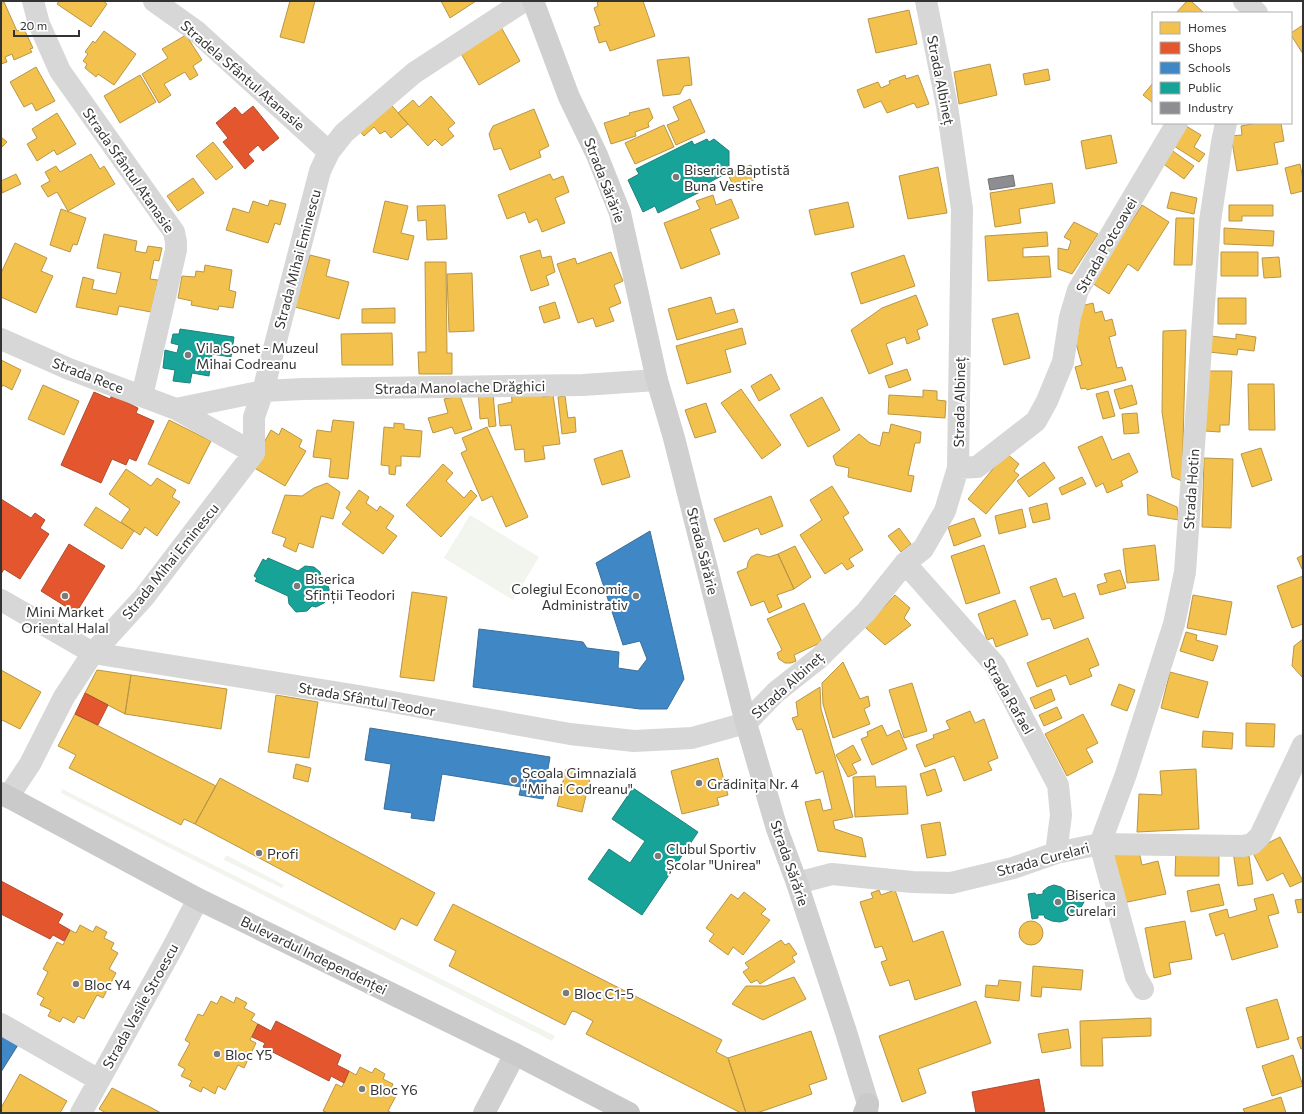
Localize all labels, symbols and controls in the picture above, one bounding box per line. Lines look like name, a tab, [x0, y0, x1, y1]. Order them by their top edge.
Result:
scale bar	[14, 12, 79, 38]
legend	[1152, 12, 1292, 124]
street label: Stradela Sfântul Atanasie	[177, 16, 309, 134]
text: 20 m	[20, 18, 47, 32]
text: Homes	[1188, 20, 1226, 34]
street label: Strada Albineț	[923, 34, 958, 127]
text: Shops	[1188, 40, 1222, 54]
text: Schools	[1188, 60, 1231, 74]
text: Public	[1188, 80, 1221, 94]
text: Industry	[1188, 100, 1233, 114]
street label: Strada Sfântul Atanasie	[80, 104, 178, 236]
street label: Strada Sărărie	[581, 135, 629, 225]
place label: Biserica Baptistă Buna Vestire	[684, 161, 790, 194]
marker: Biserica Baptistă Buna Vestire	[671, 172, 681, 182]
street label: Strada Mihai Eminescu	[270, 187, 324, 331]
street label: Strada Potcoavei	[1072, 194, 1140, 296]
place label: Vila Sonet - Muzeul Mihai Codreanu	[196, 339, 319, 372]
marker: Vila Sonet - Muzeul Mihai Codreanu	[183, 350, 193, 360]
street label: Strada Rece	[50, 354, 126, 396]
street label: Strada Albineț	[950, 356, 969, 448]
street label: Strada Manolache Drăghici	[375, 377, 545, 397]
street label: Strada Hotin	[1180, 448, 1202, 530]
street label: Strada Mihai Eminescu	[118, 500, 222, 622]
street label: Strada Sărărie	[684, 506, 722, 596]
place label: Biserica Sfinții Teodori	[305, 570, 395, 604]
place label: Colegiul Economic Administrativ	[511, 580, 628, 613]
marker: Biserica Sfinții Teodori	[292, 581, 302, 591]
marker: Mini Market Oriental Halal	[60, 591, 70, 601]
marker: Colegiul Economic Administrativ	[631, 591, 641, 601]
place label: Mini Market Oriental Halal	[21, 603, 109, 636]
street label: Strada Albineț	[748, 648, 827, 722]
street label: Strada Rafael	[980, 655, 1038, 737]
street label: Strada Sfântul Teodor	[297, 679, 437, 720]
place label: Școala Gimnazială "Mihai Codreanu"	[522, 764, 637, 797]
marker: Școala Gimnazială "Mihai Codreanu"	[509, 775, 519, 785]
place label: Grădinița Nr. 4	[707, 775, 799, 793]
marker: Grădinița Nr. 4	[694, 778, 704, 788]
street label: Strada Sărărie	[767, 818, 813, 908]
street label: Strada Curelari	[995, 839, 1091, 879]
place label: Clubul Sportiv Școlar "Unirea"	[666, 840, 761, 874]
place label: Profi	[267, 845, 299, 862]
marker: Profi	[254, 848, 264, 858]
marker: Clubul Sportiv Școlar "Unirea"	[653, 851, 663, 861]
place label: Biserica Curelari	[1066, 886, 1116, 919]
marker: Biserica Curelari	[1053, 897, 1063, 907]
street label: Bulevardul Independenței	[238, 912, 390, 999]
street label: Strada Vasile Stroescu	[99, 940, 181, 1072]
place label: Bloc Y4	[84, 976, 131, 993]
marker: Bloc Y4	[71, 979, 81, 989]
place label: Bloc C1-5	[574, 985, 634, 1002]
marker: Bloc C1-5	[561, 988, 571, 998]
place label: Bloc Y5	[225, 1046, 272, 1063]
marker: Bloc Y5	[212, 1049, 222, 1059]
place label: Bloc Y6	[370, 1081, 418, 1098]
marker: Bloc Y6	[357, 1084, 367, 1094]

